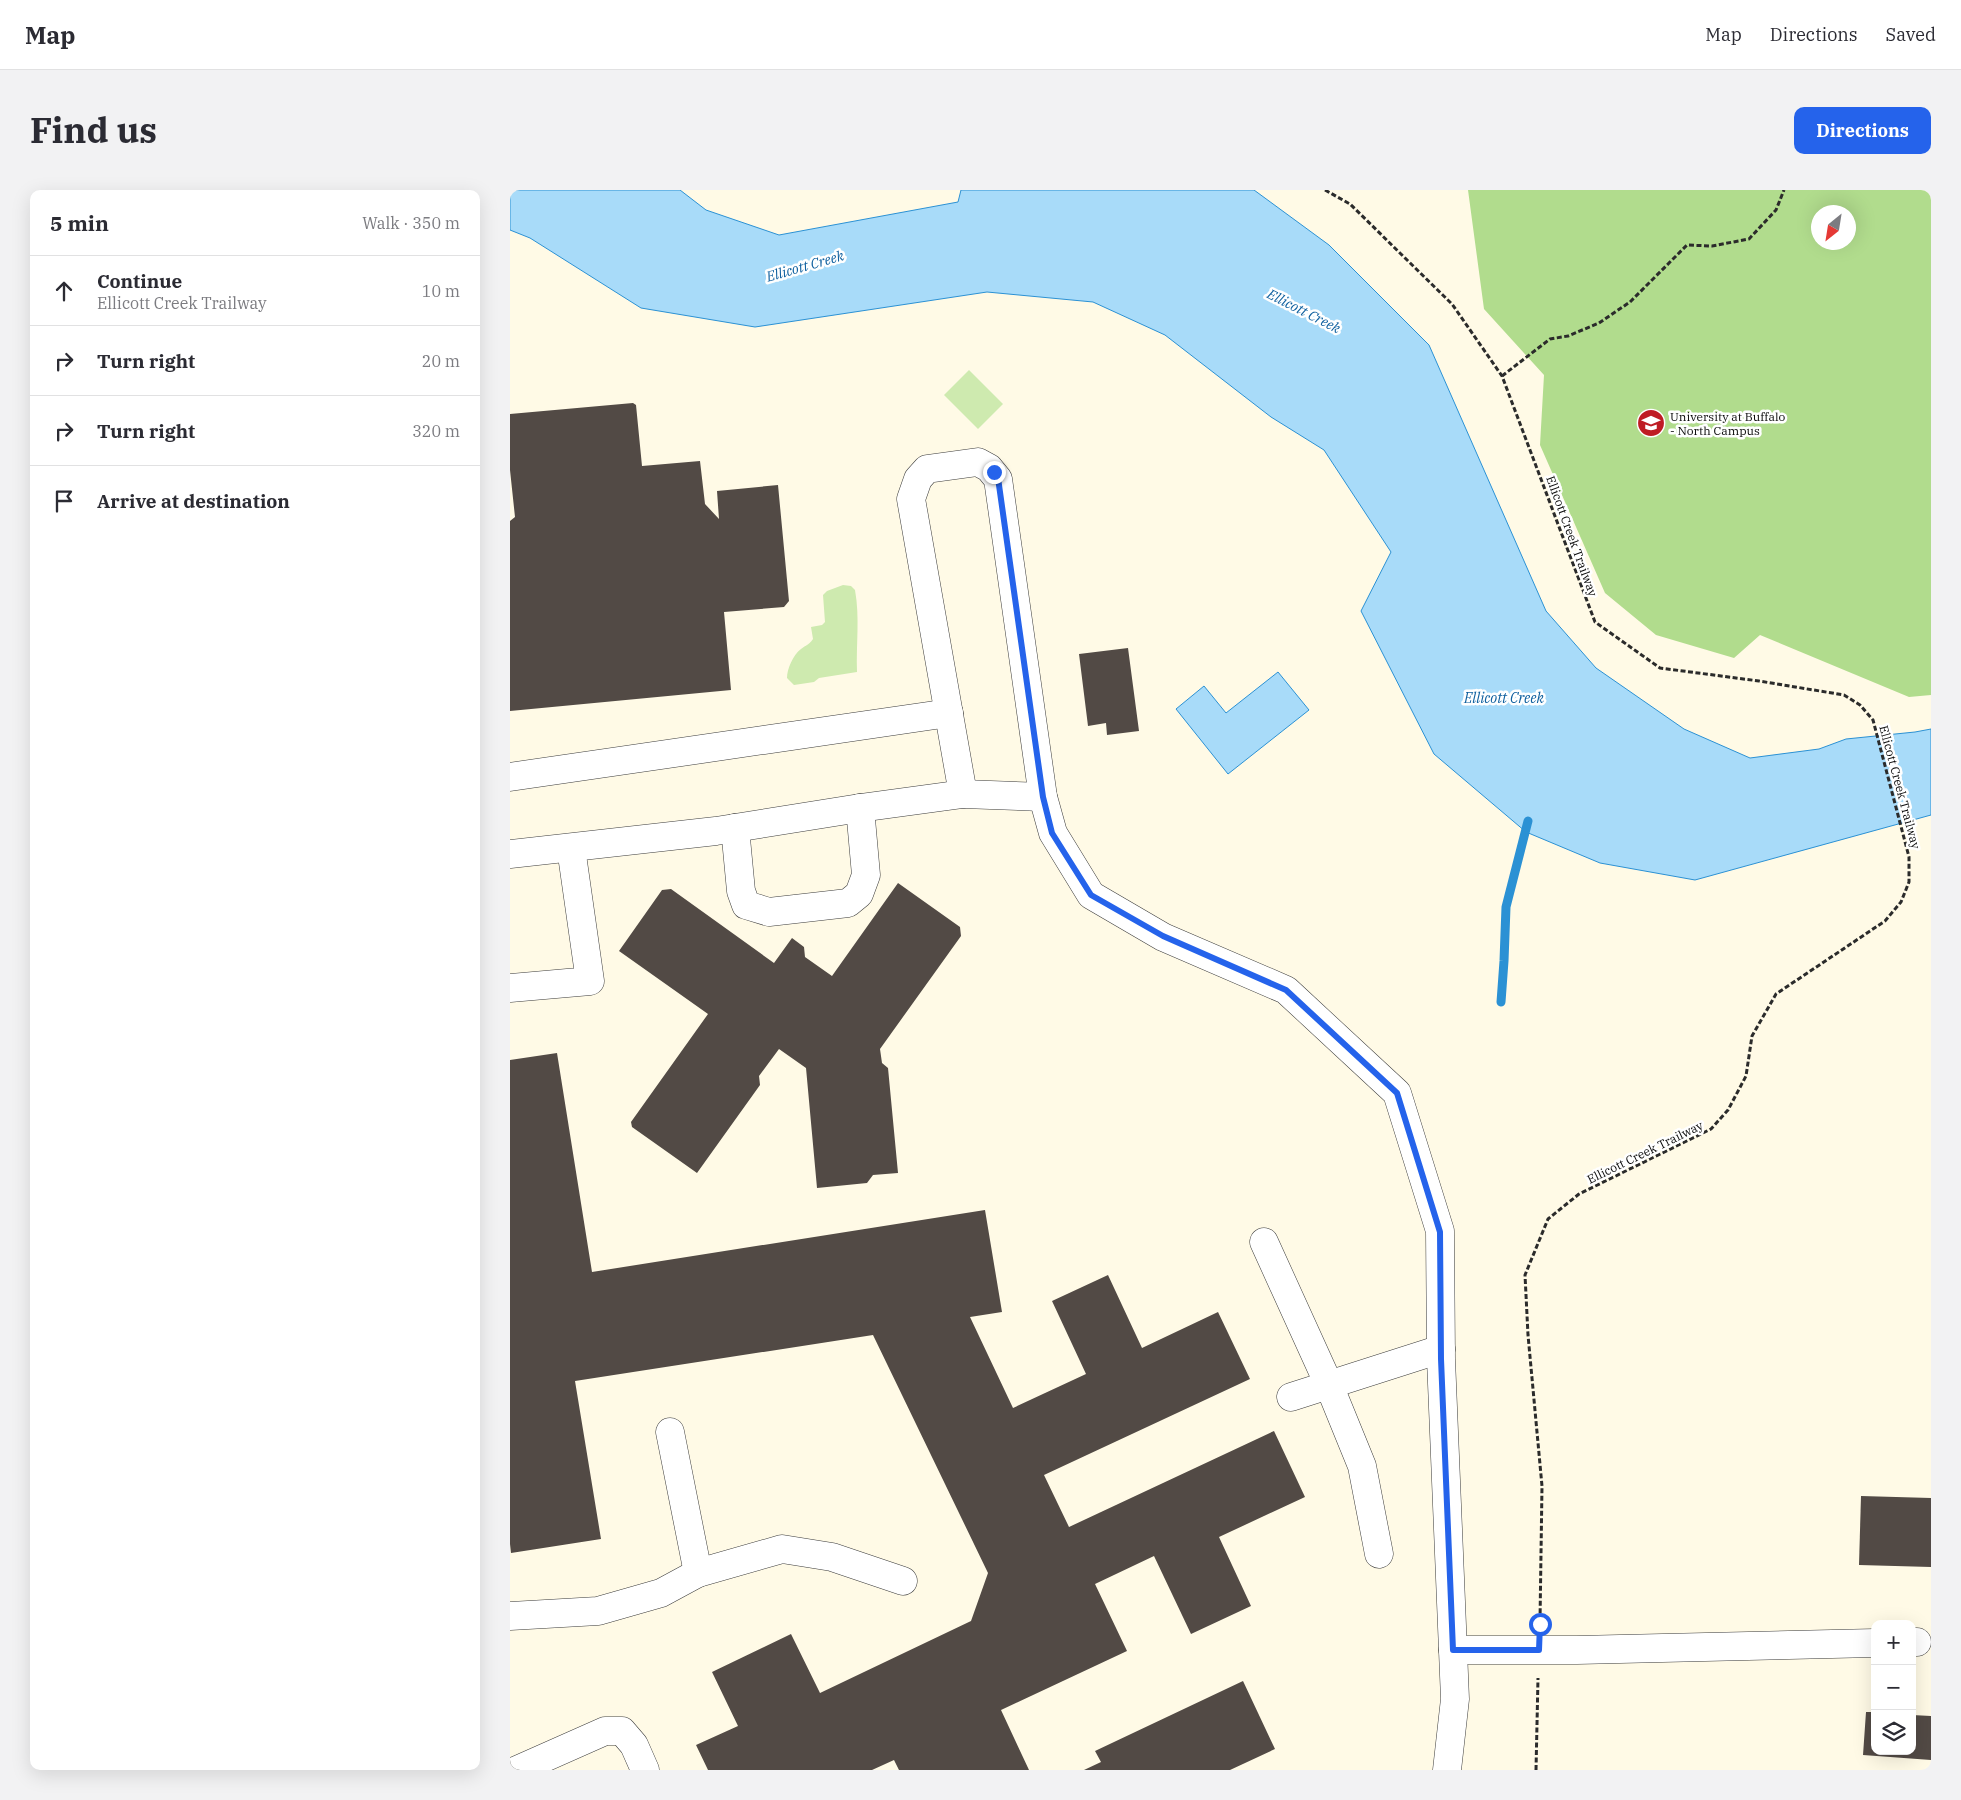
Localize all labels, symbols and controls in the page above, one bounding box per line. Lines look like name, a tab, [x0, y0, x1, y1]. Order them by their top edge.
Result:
text: Map	[25, 19, 75, 51]
text: Map	[1705, 23, 1742, 46]
text: Directions	[1770, 23, 1858, 46]
text: Saved	[1886, 23, 1936, 46]
text: Find us	[30, 107, 157, 153]
button: Directions	[1794, 107, 1931, 154]
north arrow	[1811, 205, 1856, 250]
text: 5 min	[50, 209, 109, 237]
text: Walk · 350 m	[362, 213, 460, 233]
water label: Ellicott Creek	[763, 246, 846, 286]
text: Continue	[97, 269, 182, 293]
icon: ahead	[50, 277, 78, 305]
text: 10 m	[422, 281, 460, 301]
water label: Ellicott Creek	[1263, 284, 1344, 337]
text: Ellicott Creek Trailway	[97, 293, 267, 313]
icon: right	[50, 347, 78, 375]
text: Turn right	[97, 349, 195, 373]
text: 20 m	[422, 351, 460, 371]
school or university icon: University at Buffalo - North Campus	[1636, 408, 1666, 438]
place label: University at Buffalo - North Campus	[1670, 409, 1786, 438]
icon: right	[50, 417, 78, 445]
text: Turn right	[97, 419, 195, 443]
text: 320 m	[412, 421, 460, 441]
route end	[983, 461, 1006, 484]
street label: Ellicott Creek Trailway	[1543, 474, 1601, 599]
icon: arrive	[50, 487, 78, 515]
text: Arrive at destination	[97, 489, 290, 513]
water label: Ellicott Creek	[1463, 689, 1545, 707]
street label: Ellicott Creek Trailway	[1876, 724, 1924, 851]
street label: Ellicott Creek Trailway	[1585, 1117, 1706, 1187]
route start	[1529, 1613, 1552, 1636]
map controls	[1871, 1620, 1916, 1755]
button: +	[1871, 1620, 1916, 1665]
button: −	[1871, 1665, 1916, 1710]
button: layers	[1871, 1710, 1916, 1755]

